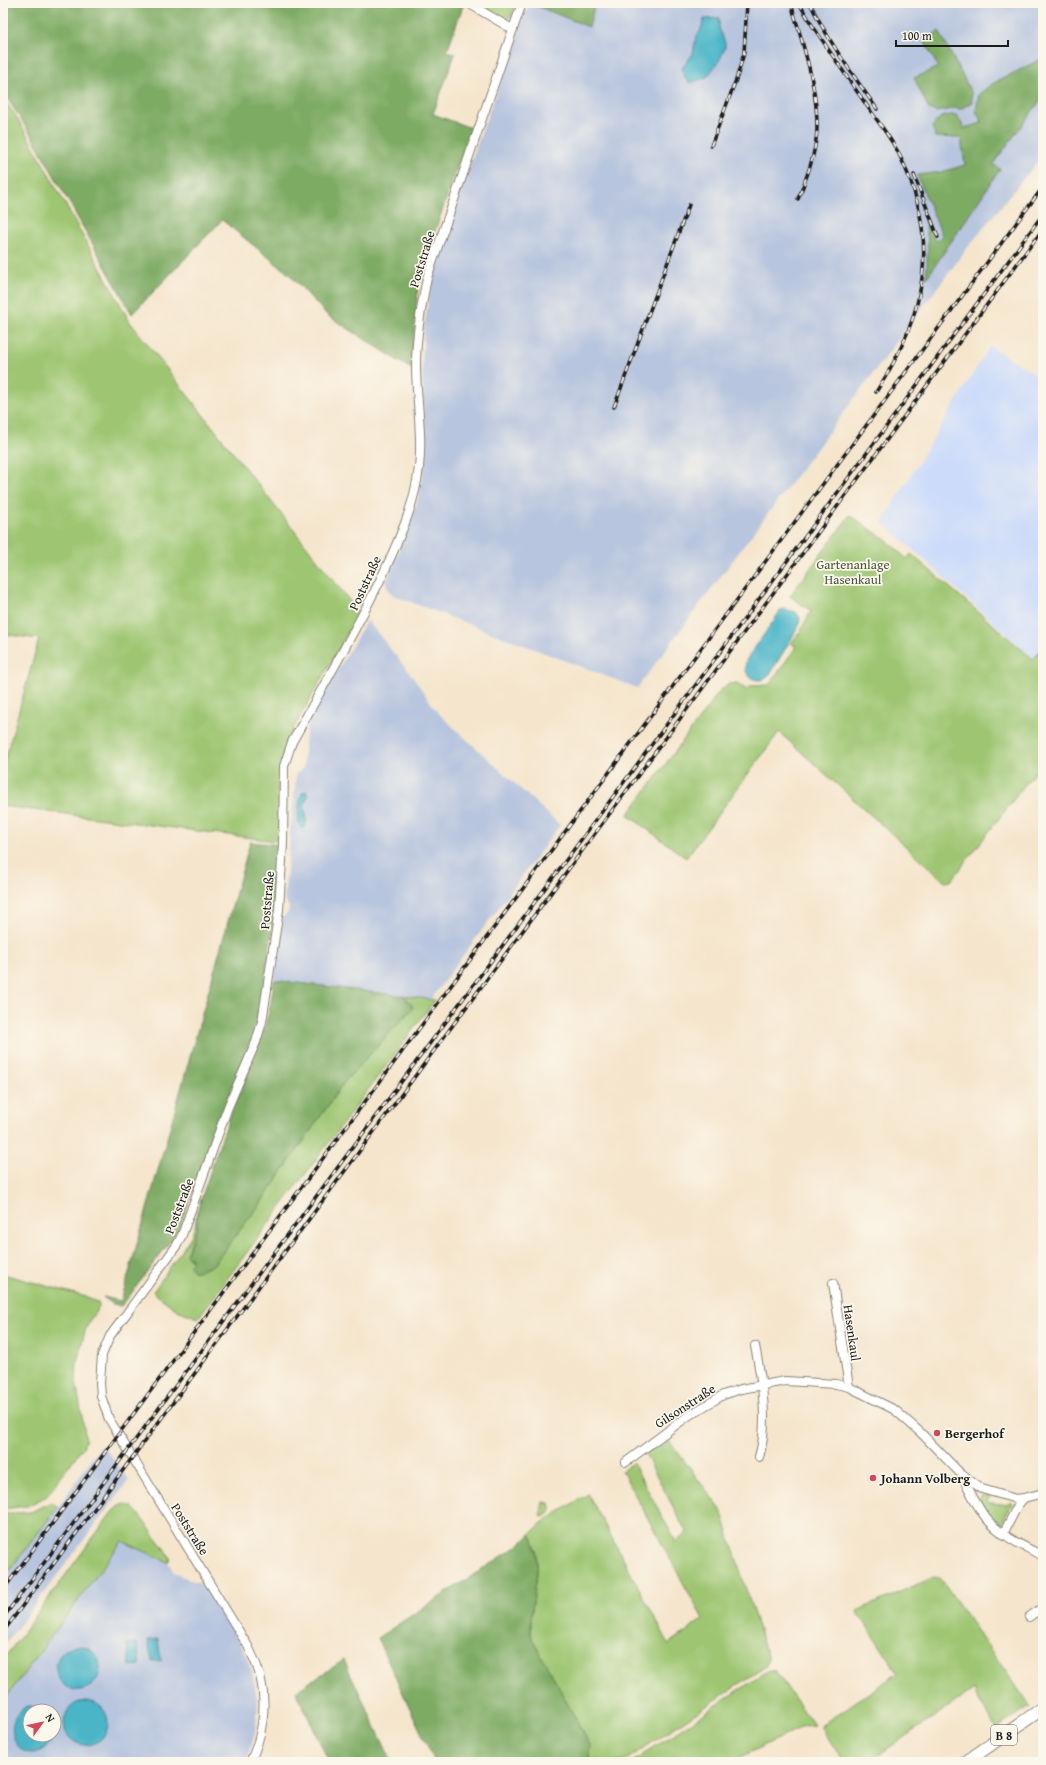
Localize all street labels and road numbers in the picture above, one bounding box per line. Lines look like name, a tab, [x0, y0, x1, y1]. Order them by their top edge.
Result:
street label: Poststraße	[404, 228, 440, 290]
street label: Poststraße	[344, 553, 386, 613]
street label: Poststraße	[255, 870, 279, 930]
street label: Poststraße	[160, 1175, 198, 1237]
street label: Hasenkaul	[839, 1304, 865, 1363]
street label: Gilsonstraße	[651, 1379, 719, 1433]
street label: Poststraße	[167, 1499, 213, 1559]
road number: B 8	[991, 1725, 1017, 1745]

